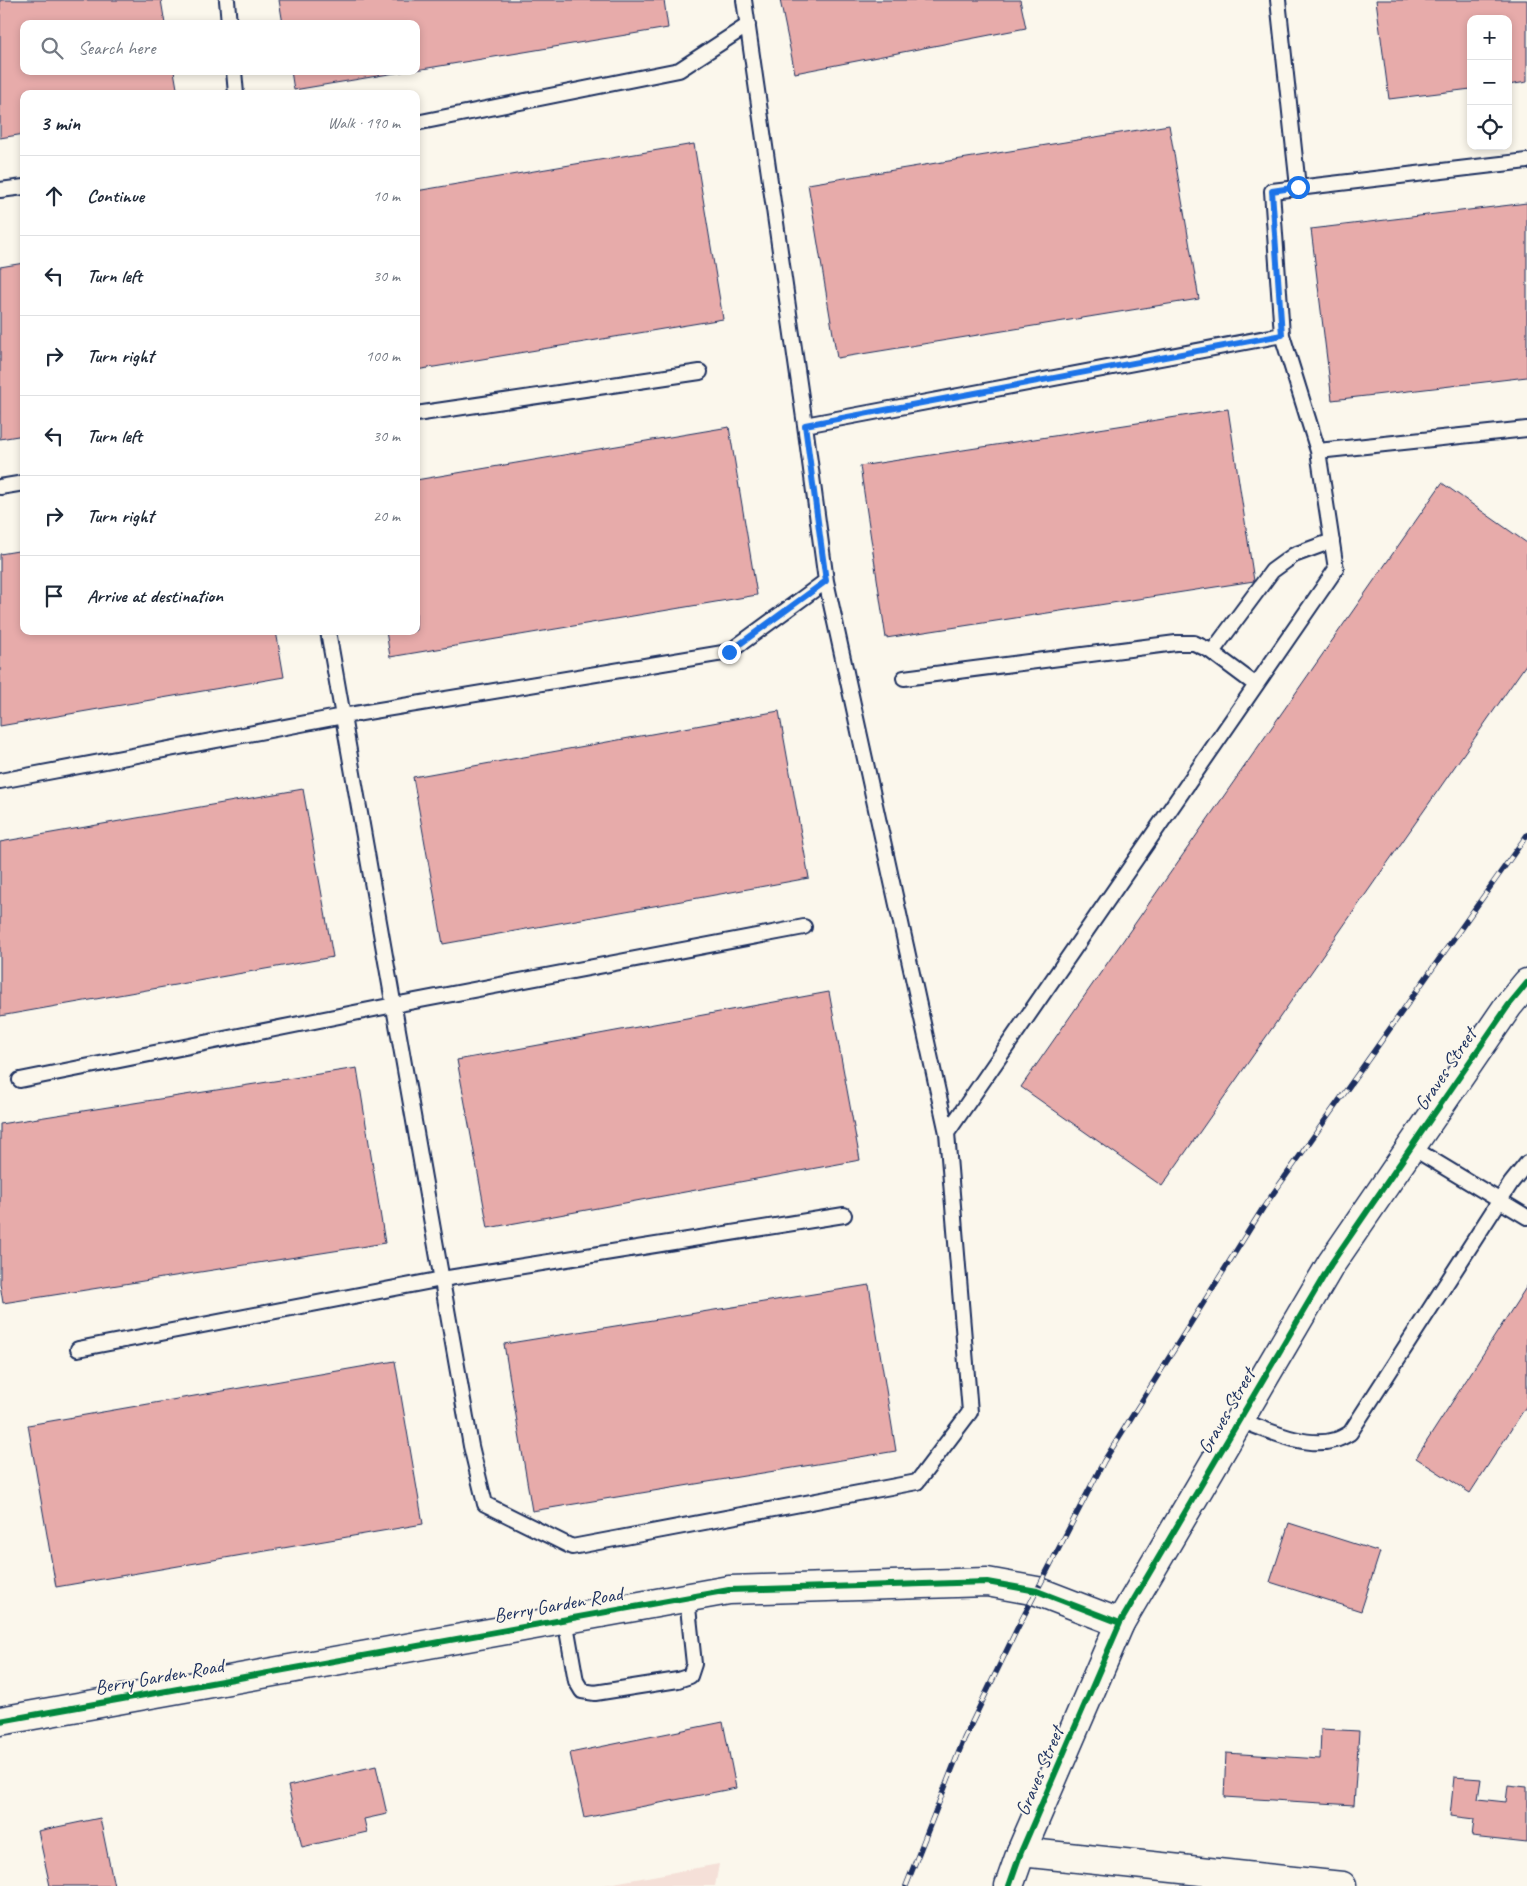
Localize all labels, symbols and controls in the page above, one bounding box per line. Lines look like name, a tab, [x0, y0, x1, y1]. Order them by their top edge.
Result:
map controls	[1467, 15, 1512, 150]
button: +	[1467, 15, 1512, 60]
search box	[20, 20, 420, 75]
icon: search	[38, 34, 66, 62]
text: Search here	[78, 36, 155, 60]
button: −	[1467, 60, 1512, 105]
button: locate	[1467, 105, 1512, 150]
text: 3 min	[40, 110, 80, 136]
text: Walk · 190 m	[328, 113, 400, 133]
route start	[1287, 176, 1310, 199]
icon: ahead	[40, 182, 68, 210]
text: Continue	[87, 184, 144, 208]
text: 10 m	[373, 186, 400, 206]
icon: left	[40, 262, 68, 290]
text: Turn left	[87, 264, 142, 288]
text: 30 m	[373, 266, 400, 286]
icon: right	[40, 342, 68, 370]
text: Turn right	[87, 344, 154, 368]
text: 100 m	[366, 346, 400, 366]
icon: left	[40, 422, 68, 450]
text: Turn left	[87, 424, 142, 448]
text: 30 m	[373, 426, 400, 446]
icon: right	[40, 502, 68, 530]
text: Turn right	[87, 504, 154, 528]
text: 20 m	[373, 506, 400, 526]
icon: arrive	[40, 582, 68, 610]
text: Arrive at destination	[87, 584, 223, 608]
route end	[718, 641, 741, 664]
street label: Graves Street	[1409, 1021, 1484, 1115]
street label: Graves Street	[1192, 1361, 1262, 1458]
street label: Berry Garden Road	[492, 1580, 627, 1628]
street label: Berry Garden Road	[93, 1652, 228, 1700]
street label: Graves Street	[1010, 1720, 1071, 1819]

